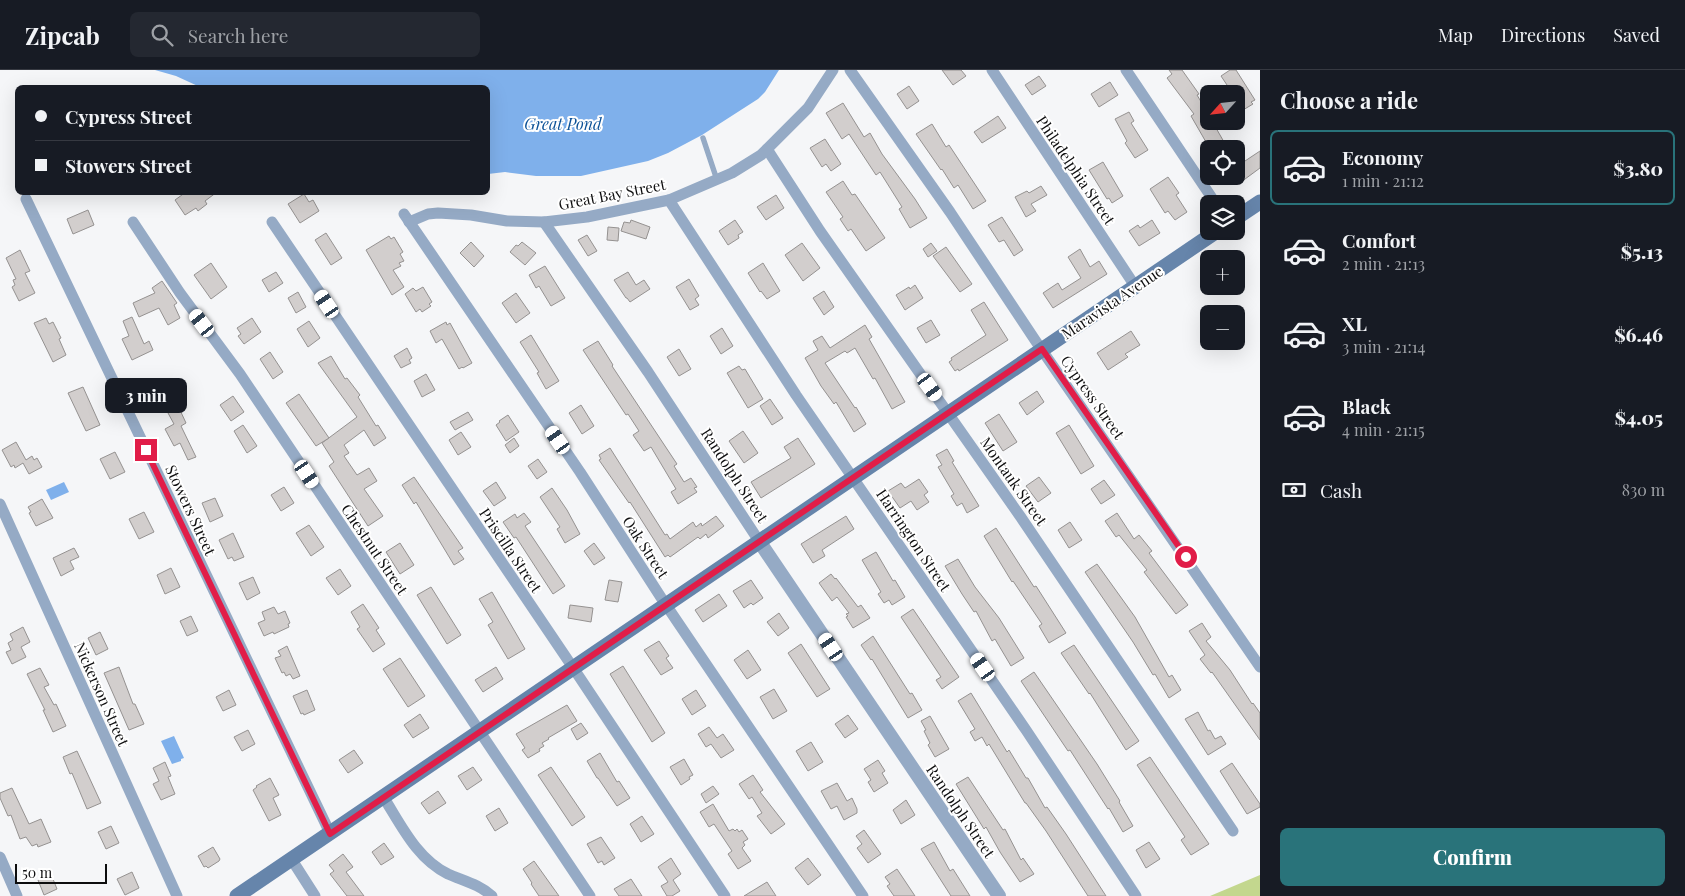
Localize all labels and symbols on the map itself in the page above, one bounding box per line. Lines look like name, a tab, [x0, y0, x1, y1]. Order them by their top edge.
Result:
north arrow	[1200, 85, 1245, 130]
street label: Philadelphia Street	[1032, 112, 1120, 229]
water label: Great Pond	[524, 113, 603, 134]
street label: Great Bay Street	[557, 174, 668, 214]
street label: Maravista Avenue	[1057, 261, 1167, 343]
car	[312, 287, 341, 321]
car	[186, 307, 217, 339]
street label: Cypress Street	[1057, 351, 1130, 443]
car	[915, 370, 944, 404]
callout: 3 min	[105, 378, 187, 412]
car	[543, 423, 572, 457]
street label: Randolph Street	[697, 424, 773, 527]
street label: Montauk Street	[976, 433, 1052, 530]
route end	[135, 439, 157, 461]
car	[292, 457, 321, 491]
street label: Stowers Street	[161, 461, 221, 559]
street label: Harrington Street	[872, 485, 956, 596]
street label: Chestnut Street	[337, 500, 413, 599]
street label: Priscilla Street	[475, 504, 547, 597]
street label: Oak Street	[618, 512, 674, 583]
route start	[1175, 546, 1197, 568]
car	[816, 630, 845, 664]
street label: Nickerson Street	[70, 639, 134, 750]
car	[968, 650, 997, 684]
street label: Randolph Street	[922, 760, 1000, 862]
scale bar	[15, 861, 108, 884]

